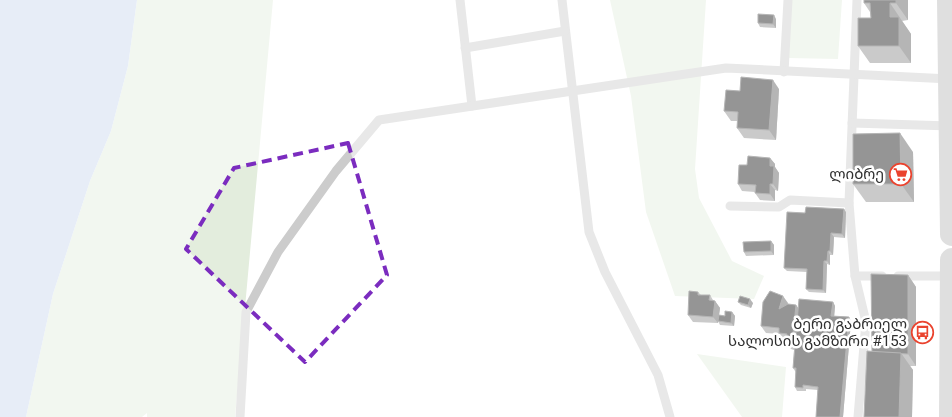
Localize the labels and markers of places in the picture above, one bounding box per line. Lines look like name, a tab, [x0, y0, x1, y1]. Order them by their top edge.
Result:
supermarket icon: ლიბრე	[888, 162, 912, 186]
place label: ლიბრე	[829, 165, 884, 183]
place label: ბერი გაბრიელ სალოსის გამზირი #153	[728, 315, 907, 350]
bus stop icon: ბერი გაბრიელ სალოსის გამზირი #153	[911, 321, 935, 345]

